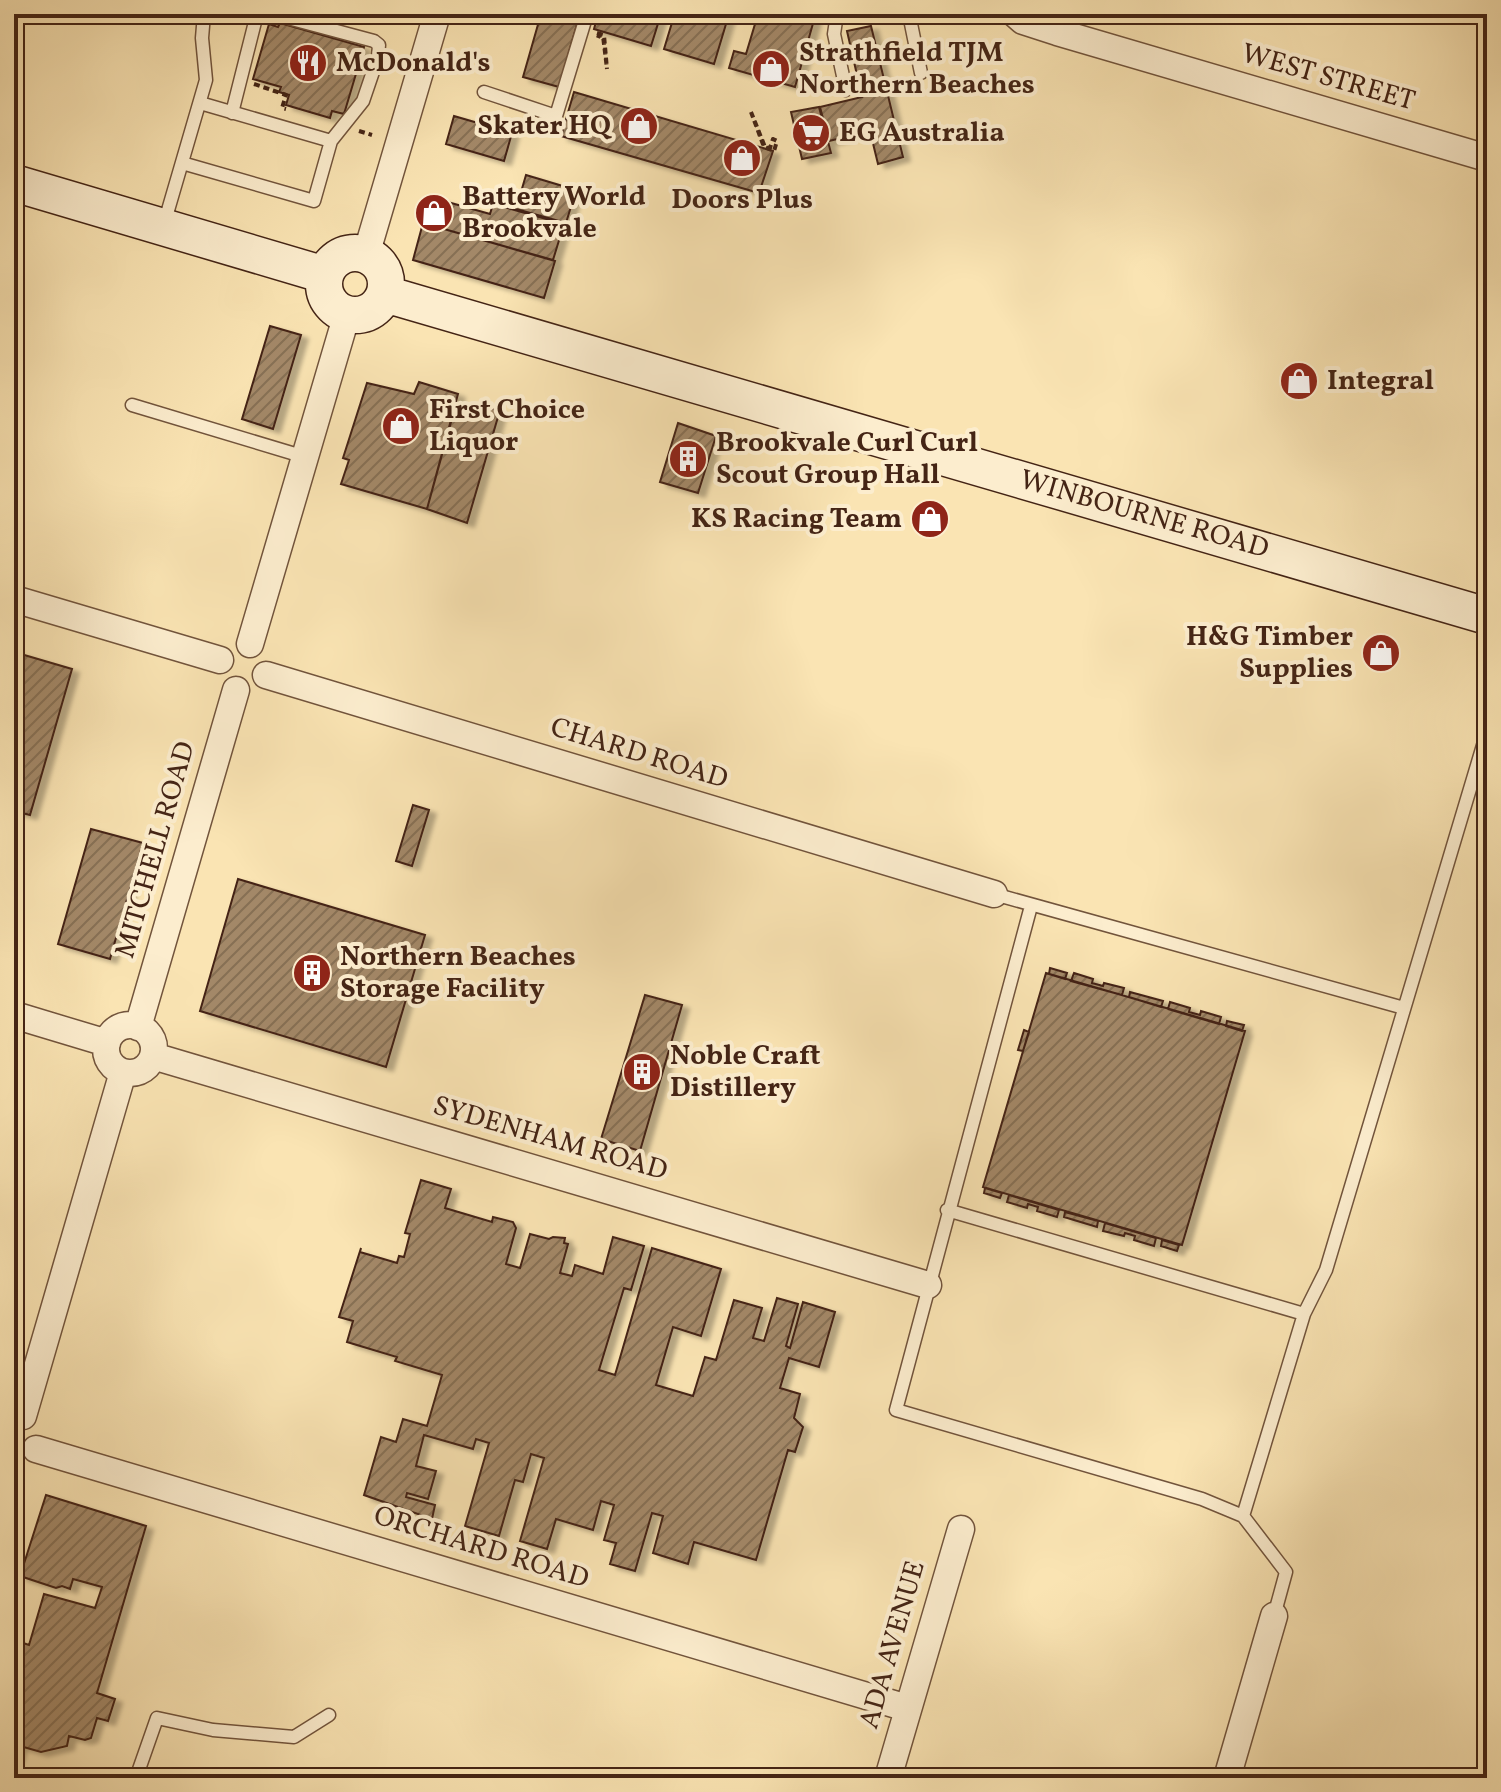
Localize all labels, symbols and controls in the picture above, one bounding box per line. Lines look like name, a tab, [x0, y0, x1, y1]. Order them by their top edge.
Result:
place label: Strathfield TJM Northern Beaches	[799, 34, 1035, 105]
street label: WEST STREET	[1237, 35, 1419, 121]
restaurant icon: McDonald's	[287, 42, 329, 84]
place label: McDonald's	[336, 44, 491, 83]
shop icon: Strathfield TJM Northern Beaches	[750, 48, 792, 90]
shop icon: Skater HQ	[618, 105, 660, 147]
place label: Skater HQ	[477, 107, 612, 146]
supermarket icon: EG Australia	[790, 112, 832, 154]
place label: EG Australia	[839, 114, 1005, 153]
shop icon: Doors Plus	[721, 137, 763, 179]
place label: Battery World Brookvale	[462, 178, 646, 249]
place label: Doors Plus	[671, 181, 813, 220]
shop icon: Battery World Brookvale	[413, 192, 455, 234]
shop icon: Integral	[1278, 360, 1320, 402]
place label: Integral	[1327, 362, 1434, 401]
place label: First Choice Liquor	[429, 391, 585, 462]
shop icon: First Choice Liquor	[380, 405, 422, 447]
place label: Brookvale Curl Curl Scout Group Hall	[716, 424, 978, 495]
building icon: Brookvale Curl Curl Scout Group Hall	[667, 438, 709, 480]
street label: WINBOURNE ROAD	[1015, 461, 1273, 569]
shop icon: KS Racing Team	[909, 498, 951, 540]
place label: KS Racing Team	[691, 500, 902, 539]
place label: H&G Timber Supplies	[1186, 618, 1353, 689]
shop icon: H&G Timber Supplies	[1360, 632, 1402, 674]
street label: CHARD ROAD	[546, 709, 732, 799]
street label: MITCHELL ROAD	[106, 737, 206, 963]
place label: Northern Beaches Storage Facility	[340, 938, 576, 1009]
building icon: Northern Beaches Storage Facility	[291, 952, 333, 994]
place label: Noble Craft Distillery	[670, 1037, 820, 1108]
building icon: Noble Craft Distillery	[621, 1051, 663, 1093]
street label: SYDENHAM ROAD	[428, 1087, 672, 1191]
street label: ORCHARD ROAD	[369, 1497, 593, 1599]
street label: ADA AVENUE	[850, 1556, 936, 1734]

